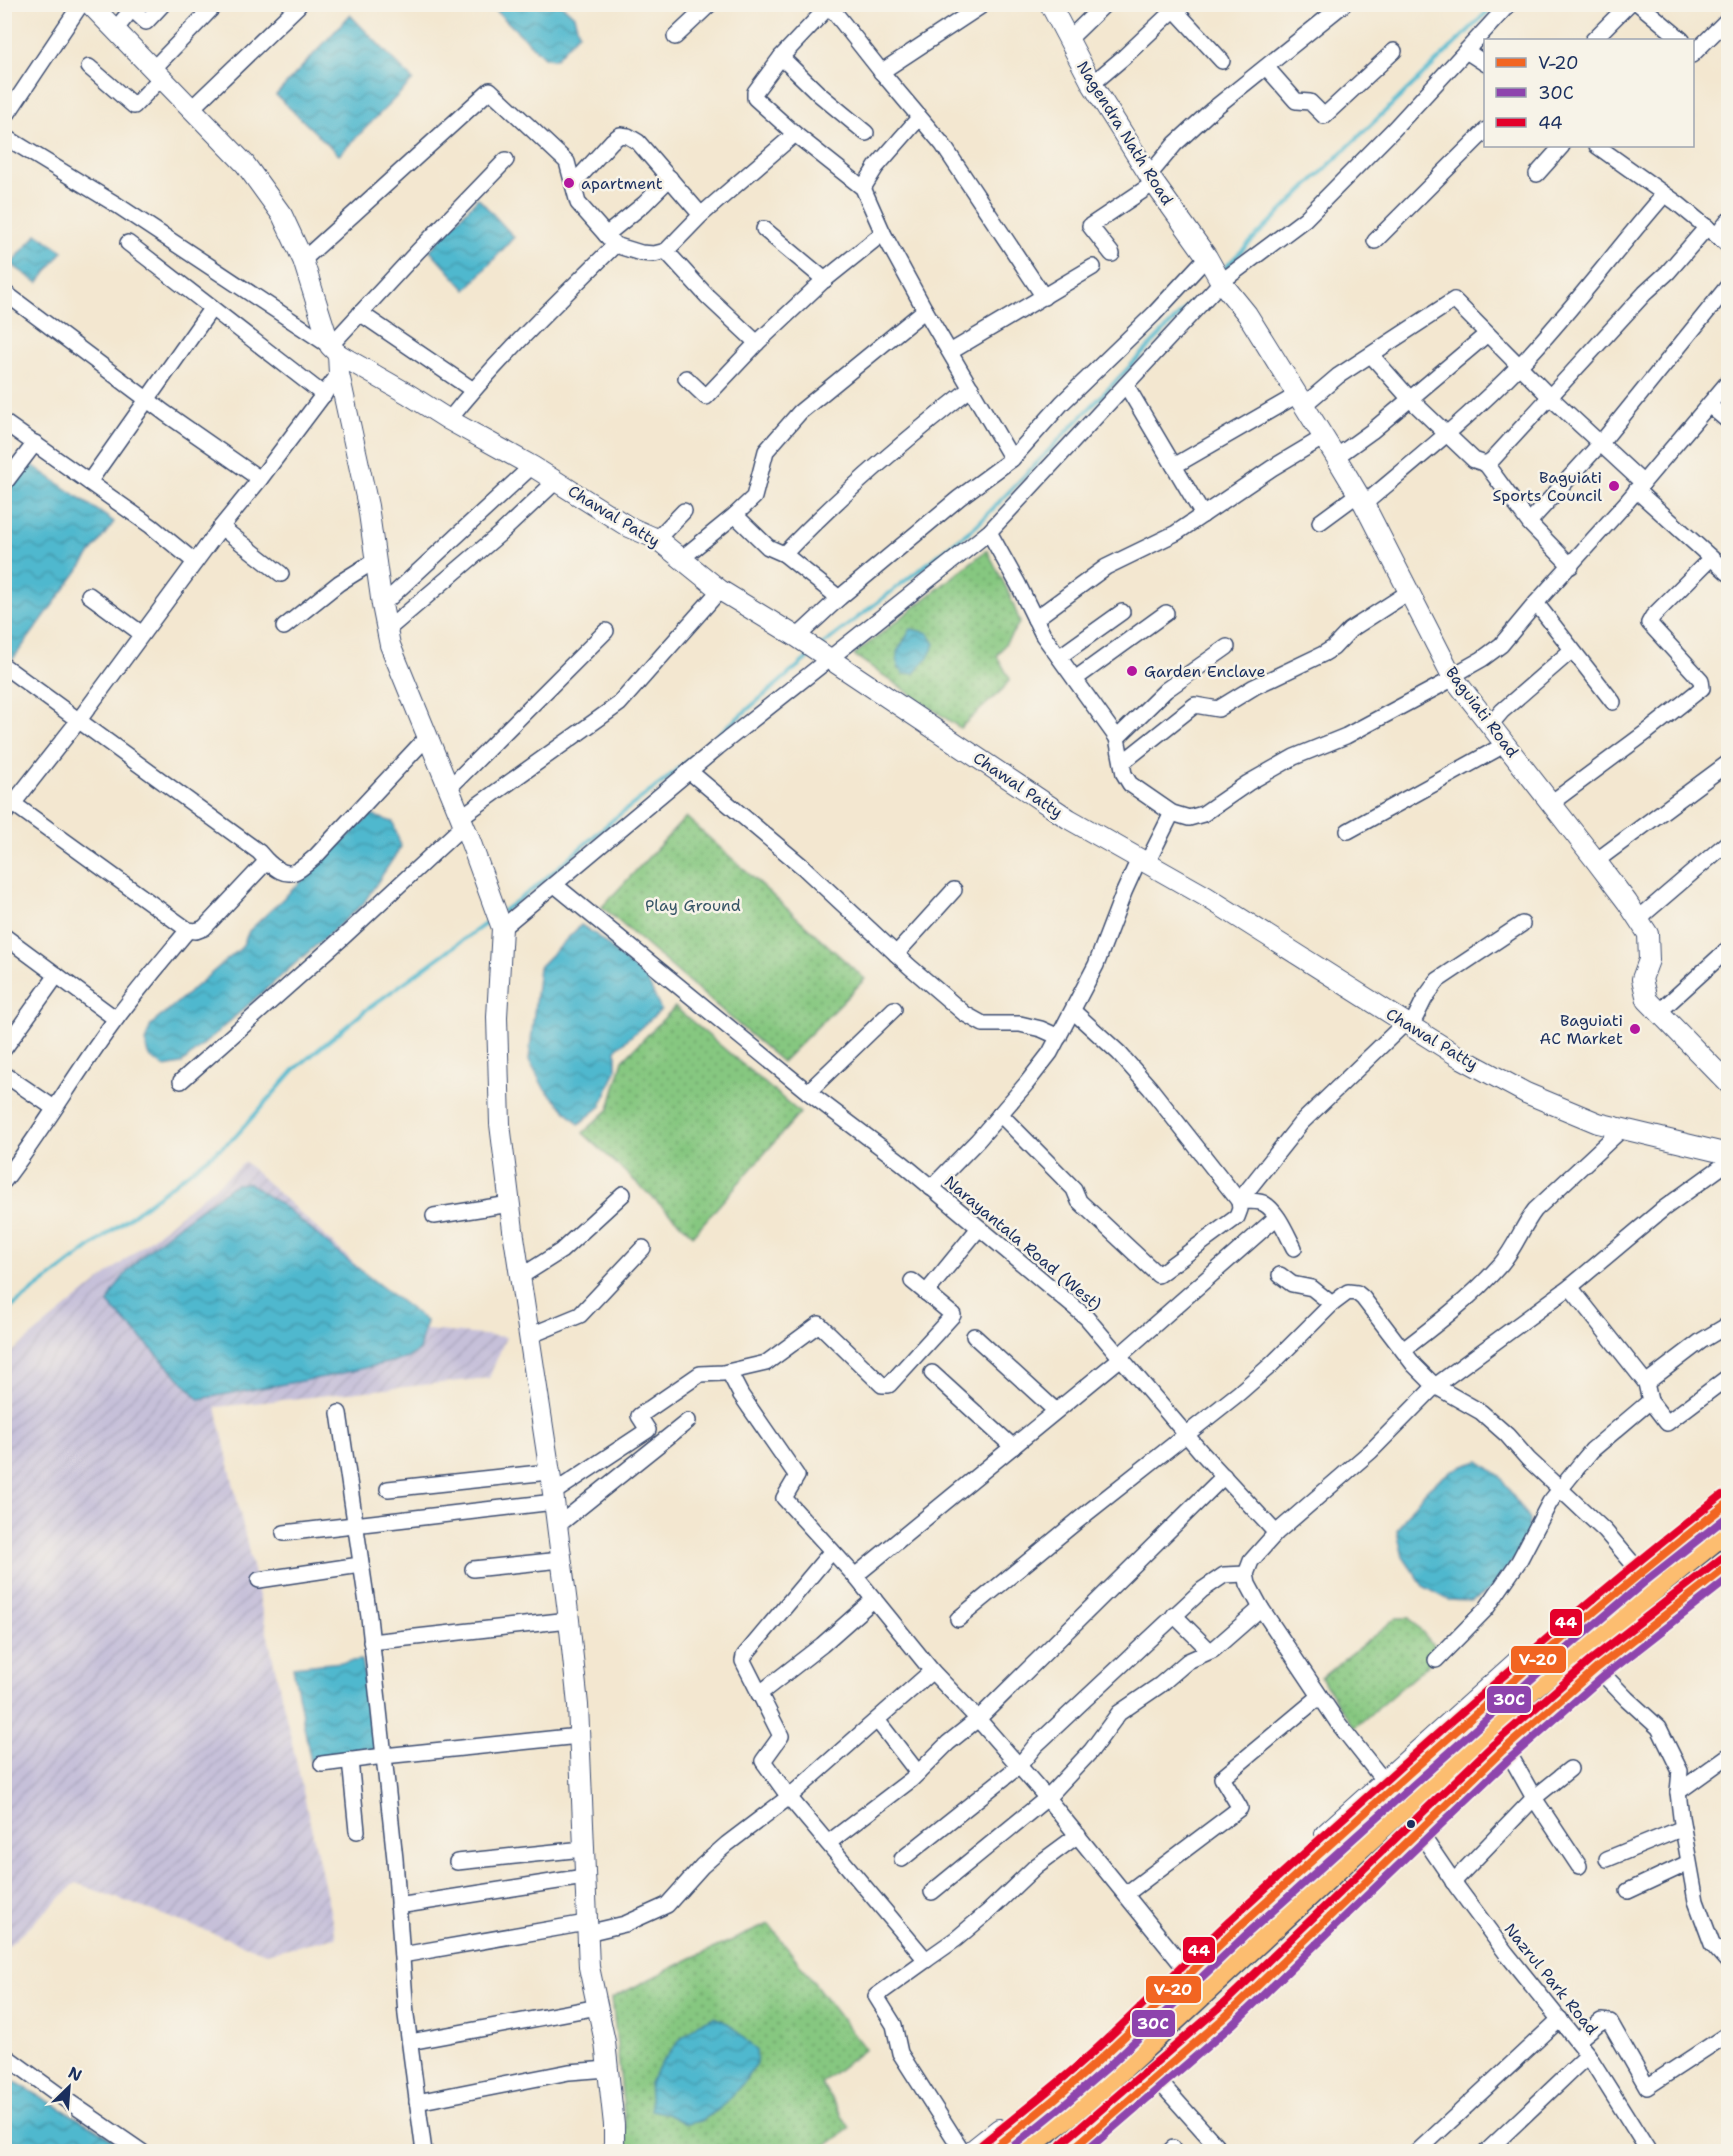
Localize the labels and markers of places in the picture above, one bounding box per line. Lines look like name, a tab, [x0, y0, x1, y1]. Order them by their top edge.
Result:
place label: apartment	[581, 173, 663, 194]
marker: apartment	[562, 176, 576, 190]
place label: Baguiati Sports Council	[1493, 467, 1602, 506]
marker: Baguiati Sports Council	[1607, 479, 1621, 493]
place label: Garden Enclave	[1144, 661, 1265, 682]
marker: Garden Enclave	[1125, 664, 1139, 678]
place label: Baguiati AC Market	[1540, 1010, 1623, 1049]
marker: Baguiati AC Market	[1628, 1022, 1642, 1036]
unlabelled marker	[1405, 1818, 1417, 1830]

